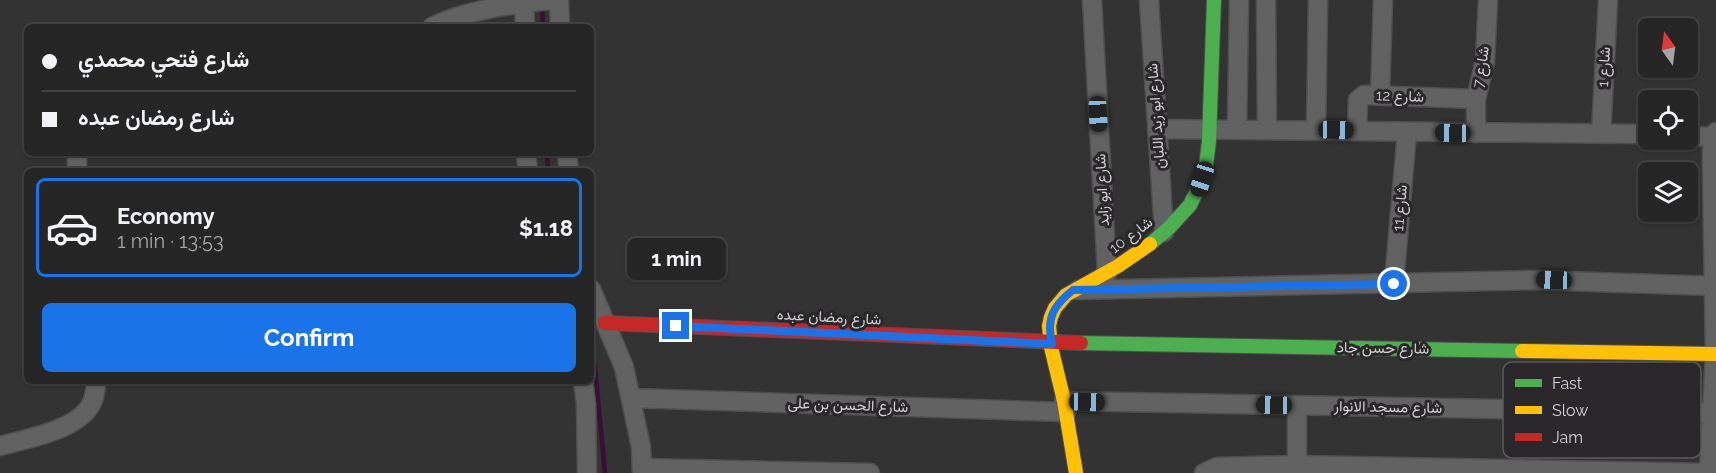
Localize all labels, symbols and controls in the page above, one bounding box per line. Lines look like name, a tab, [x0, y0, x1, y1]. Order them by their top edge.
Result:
north arrow	[1638, 18, 1698, 78]
map controls	[1638, 18, 1698, 222]
street label: شارع 7	[1469, 45, 1495, 89]
text: شارع فتحي محمدي	[78, 46, 249, 72]
street label: شارع 1	[1594, 46, 1616, 88]
street label: شارع ابو زيد اللبان	[1143, 62, 1171, 169]
street label: شارع 12	[1376, 86, 1425, 108]
button: locate	[1638, 90, 1698, 150]
car	[1088, 96, 1108, 132]
text: شارع رمضان عبده	[78, 104, 235, 130]
car	[1318, 121, 1354, 139]
car	[1435, 124, 1471, 142]
street label: شارع ابو زايد	[1091, 153, 1115, 227]
car	[1188, 159, 1216, 199]
button: layers	[1638, 162, 1698, 222]
street label: شارع 11	[1389, 184, 1413, 232]
icon: car	[45, 201, 99, 255]
text: Economy	[117, 203, 215, 229]
street label: شارع 10	[1106, 213, 1158, 259]
text: $1.18	[519, 215, 573, 241]
text: 1 min · 13:53	[117, 229, 224, 253]
callout: 1 min	[626, 239, 726, 281]
text: 1 min	[651, 247, 702, 271]
route start	[1380, 270, 1407, 297]
car	[1536, 270, 1572, 290]
button: Confirm	[42, 303, 576, 372]
street label: شارع رمضان عبده	[776, 305, 882, 331]
route end	[662, 312, 689, 339]
street label: شارع حسن جاد	[1337, 338, 1430, 360]
legend	[1503, 362, 1701, 458]
text: Fast	[1552, 374, 1583, 393]
car	[1069, 393, 1105, 411]
street label: شارع الحسن بن على	[787, 394, 909, 418]
car	[1256, 396, 1292, 414]
street label: شارع مسجد الانوار	[1333, 397, 1442, 419]
text: Slow	[1552, 401, 1588, 420]
text: Jam	[1552, 428, 1583, 447]

